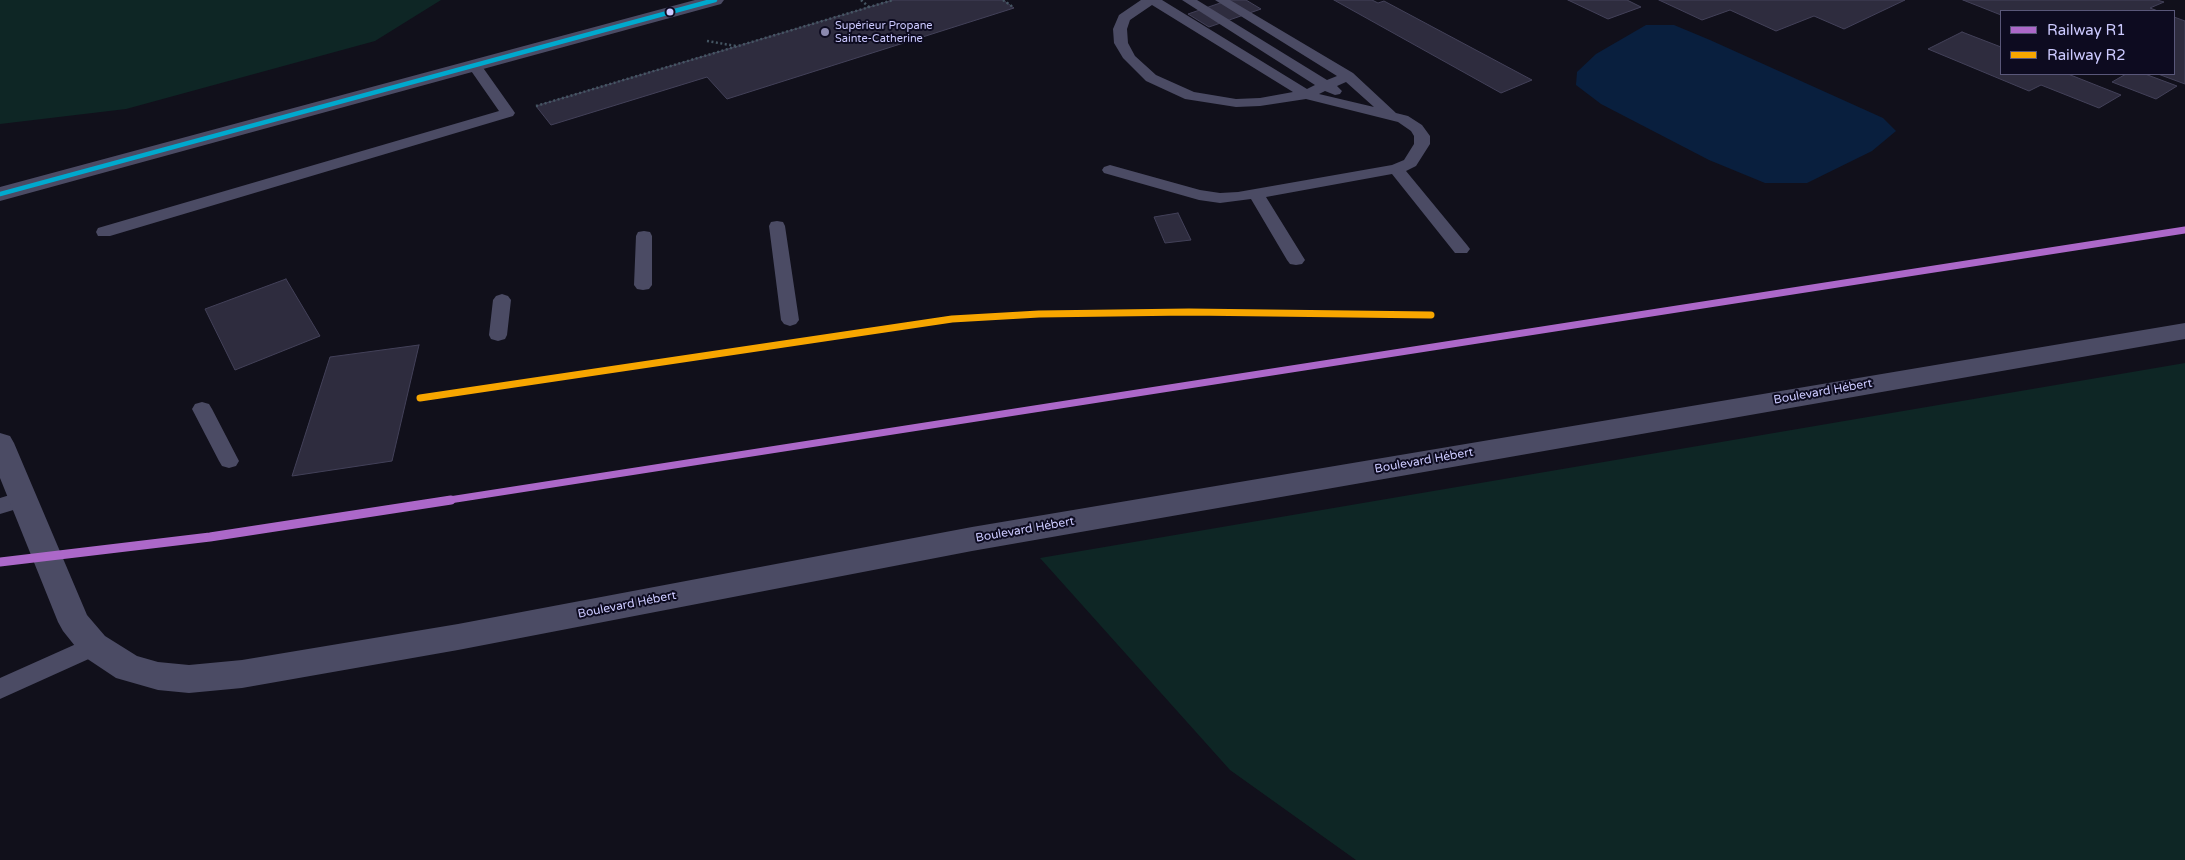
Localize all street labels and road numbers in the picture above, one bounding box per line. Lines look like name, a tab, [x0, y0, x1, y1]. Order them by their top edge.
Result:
street label: Boulevard Hébert	[1773, 376, 1873, 408]
street label: Boulevard Hébert	[1374, 445, 1474, 477]
street label: Boulevard Hébert	[975, 514, 1075, 546]
street label: Boulevard Hébert	[577, 588, 677, 622]

